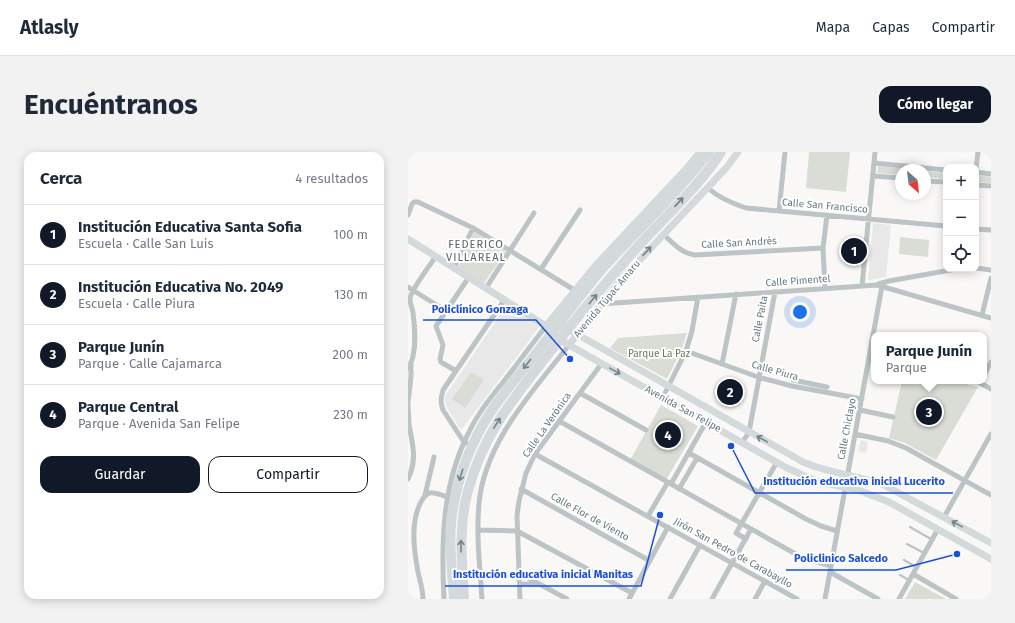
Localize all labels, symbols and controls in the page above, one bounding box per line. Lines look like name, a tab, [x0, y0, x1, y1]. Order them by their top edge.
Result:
text: Atlasly	[20, 16, 79, 39]
text: Mapa	[816, 19, 850, 36]
text: Capas	[872, 19, 910, 36]
text: Compartir	[932, 19, 995, 36]
button: Cómo llegar	[879, 86, 991, 123]
text: Encuéntranos	[24, 88, 198, 121]
north arrow	[895, 164, 931, 200]
map controls	[943, 164, 979, 272]
button: +	[943, 164, 979, 200]
text: Cerca	[40, 168, 82, 189]
text: 4 resultados	[295, 171, 368, 186]
street label: Calle San Francisco	[782, 196, 869, 216]
one-way arrow	[675, 197, 684, 207]
button: −	[943, 200, 979, 236]
text: Institución Educativa Santa Sofia	[78, 218, 302, 236]
text: 1	[50, 227, 56, 242]
text: 100 m	[333, 227, 368, 242]
street label: Calle San Andrés	[701, 235, 777, 251]
text: Escuela · Calle San Luis	[78, 236, 214, 251]
pin: 1	[841, 236, 867, 266]
button: locate	[943, 236, 979, 272]
district label: FEDERICO VILLAREAL	[446, 238, 506, 264]
one-way arrow	[642, 247, 651, 257]
street label: Avenida Túpac Amaru	[570, 257, 643, 340]
street label: Calle Pimentel	[765, 273, 831, 289]
text: Institución Educativa No. 2049	[78, 278, 283, 296]
text: 2	[50, 287, 56, 302]
text: 130 m	[334, 287, 368, 302]
one-way arrow	[588, 293, 597, 304]
street label: Calle Paita	[750, 295, 770, 343]
text: Escuela · Calle Piura	[78, 296, 195, 311]
callout: Policlínico Gonzaga	[423, 297, 536, 320]
your location	[790, 302, 810, 322]
text: Policlínico Gonzaga	[432, 303, 528, 316]
popup	[871, 332, 987, 384]
text: Parque Junín	[78, 338, 164, 356]
text: Parque Junín	[886, 342, 972, 360]
text: 3	[50, 347, 56, 362]
text: 200 m	[332, 347, 368, 362]
park label: Parque La Paz	[628, 348, 691, 360]
text: Parque · Calle Cajamarca	[78, 356, 222, 371]
one-way arrow	[523, 359, 532, 370]
street label: Calle Piura	[750, 359, 800, 383]
text: Parque	[886, 360, 927, 375]
one-way arrow	[609, 367, 621, 375]
pin: 2	[717, 377, 743, 407]
street label: Avenida San Felipe	[643, 383, 723, 435]
street label: Calle La Verónica	[520, 390, 574, 460]
street label: Calle Chiclayo	[835, 397, 859, 461]
pin: 3	[916, 397, 942, 427]
text: Parque Central	[78, 398, 179, 416]
text: 4	[49, 407, 57, 422]
text: 230 m	[333, 407, 368, 422]
text: Parque · Avenida San Felipe	[78, 416, 240, 431]
one-way arrow	[493, 417, 501, 429]
pin: 4	[655, 420, 681, 450]
one-way arrow	[756, 434, 768, 442]
button: Guardar	[40, 456, 200, 493]
button: Compartir	[208, 456, 368, 493]
one-way arrow	[457, 469, 464, 482]
callout: Institución educativa inicial Lucerito	[755, 470, 953, 493]
text: Institución educativa inicial Lucerito	[763, 475, 945, 488]
street label: Calle Flor de Viento	[549, 490, 631, 544]
street label: Jirón San Pedro de Carabayllo	[672, 515, 795, 591]
one-way arrow	[951, 520, 963, 528]
one-way arrow	[457, 540, 465, 553]
callout: Policlinico Salcedo	[786, 547, 896, 570]
text: Policlinico Salcedo	[794, 552, 888, 565]
callout: Institución educativa inicial Manitas	[445, 563, 641, 586]
text: Institución educativa inicial Manitas	[453, 568, 634, 581]

